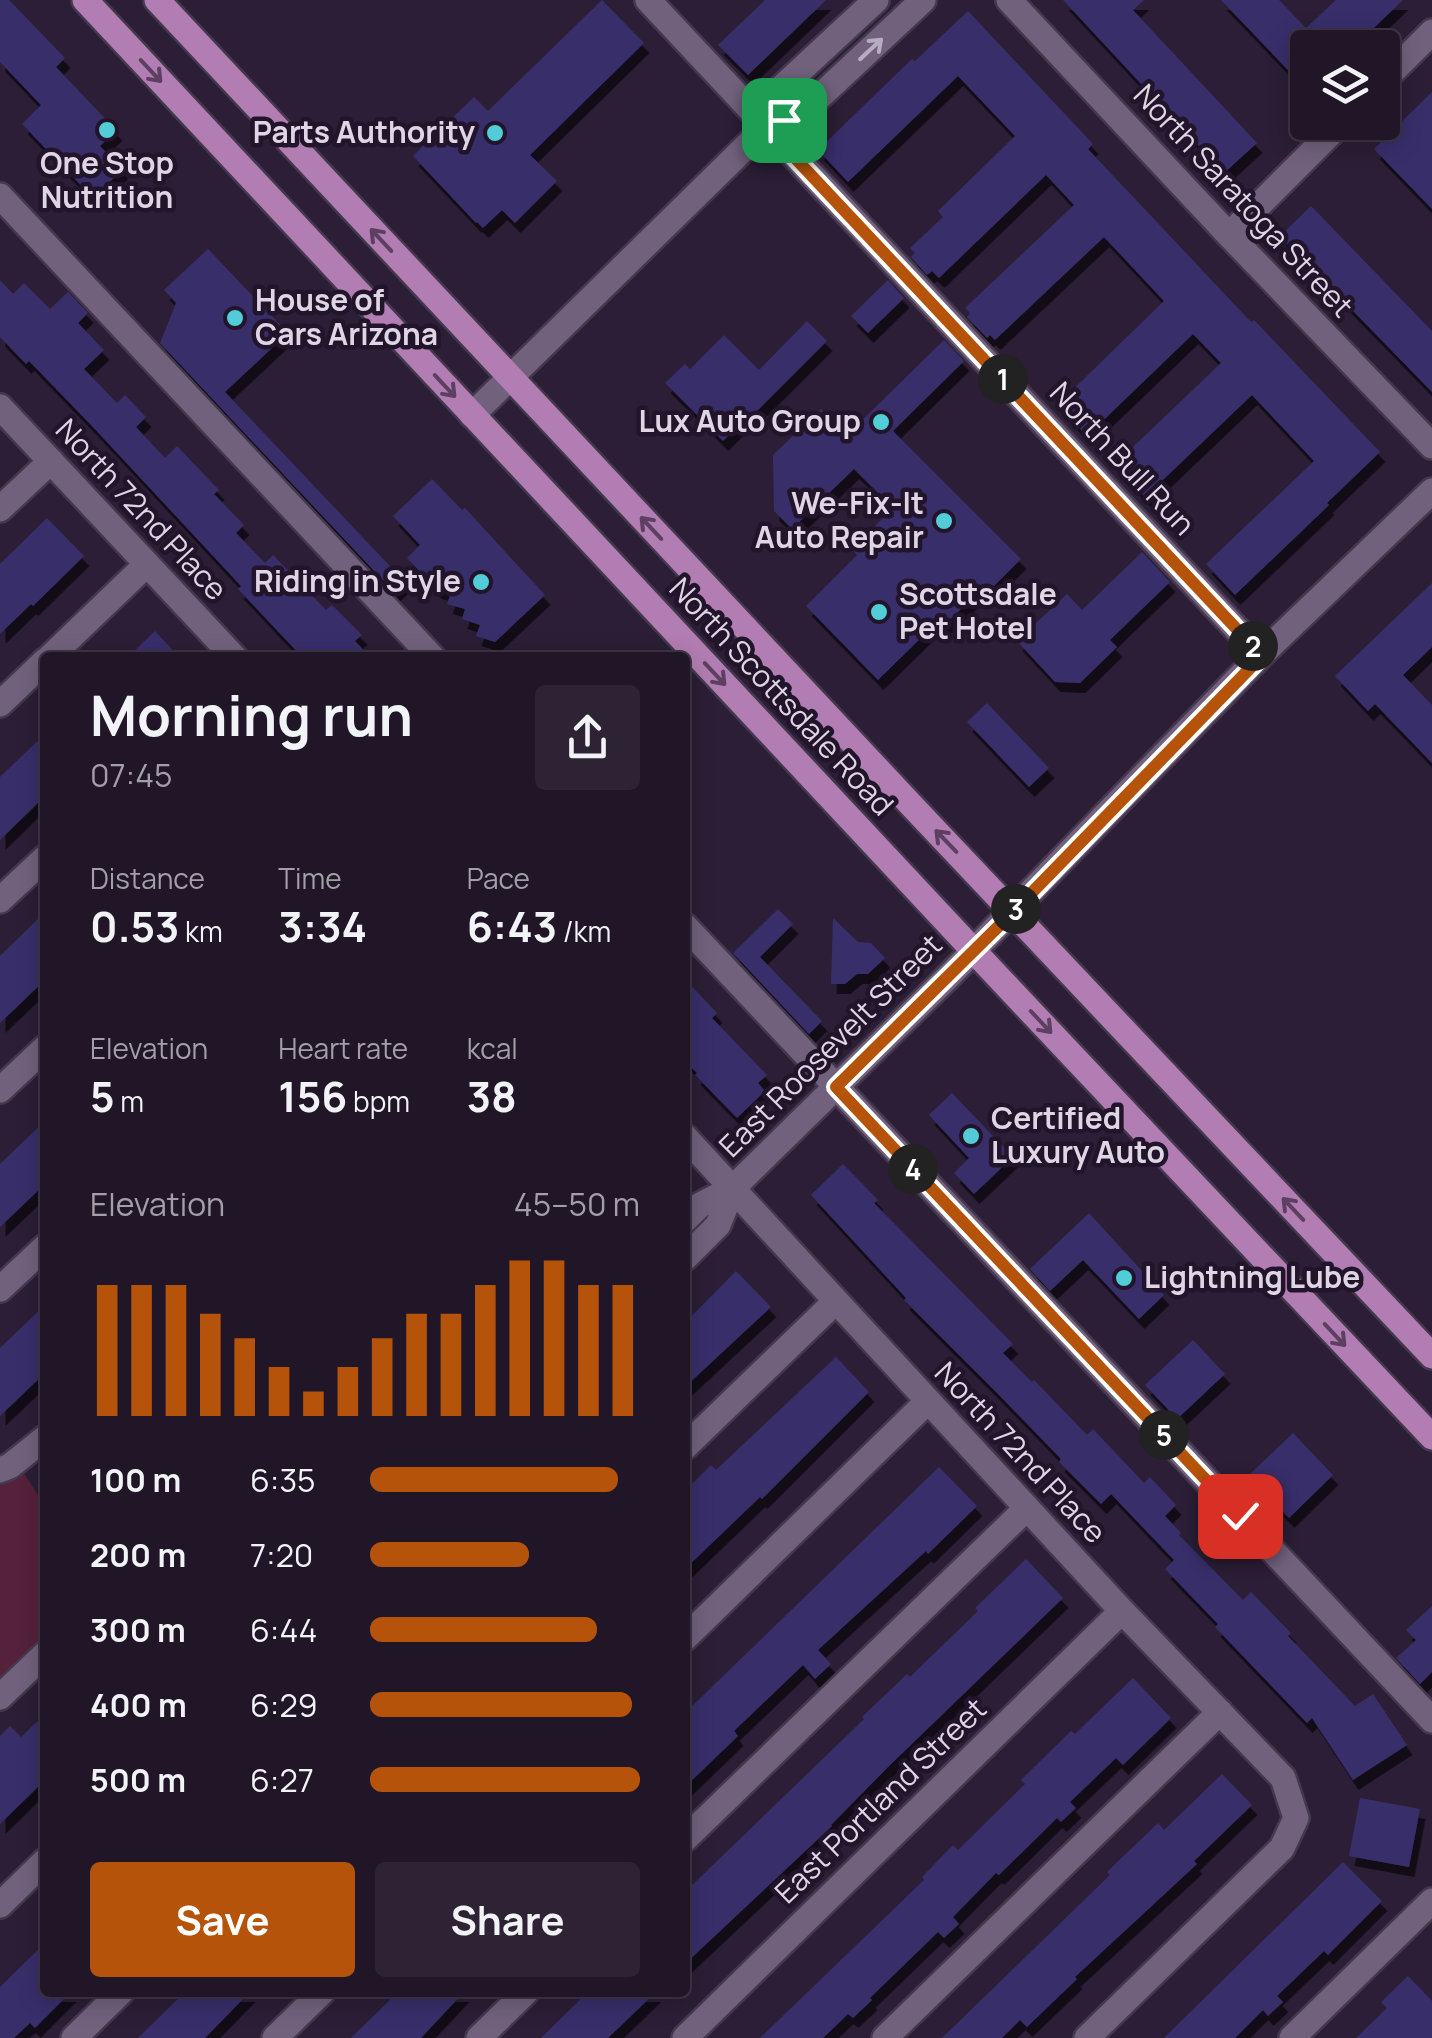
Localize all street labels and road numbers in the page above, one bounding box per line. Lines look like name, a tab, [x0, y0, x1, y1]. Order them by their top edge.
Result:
street label: North Saratoga Street	[1125, 75, 1363, 325]
street label: North Bull Run	[1041, 372, 1205, 544]
street label: North 72nd Place	[47, 409, 237, 609]
street label: North Scottsdale Road	[661, 568, 903, 824]
street label: East Roosevelt Street	[709, 924, 950, 1165]
street label: North 72nd Place	[926, 1352, 1116, 1552]
street label: East Portland Street	[765, 1688, 995, 1912]

